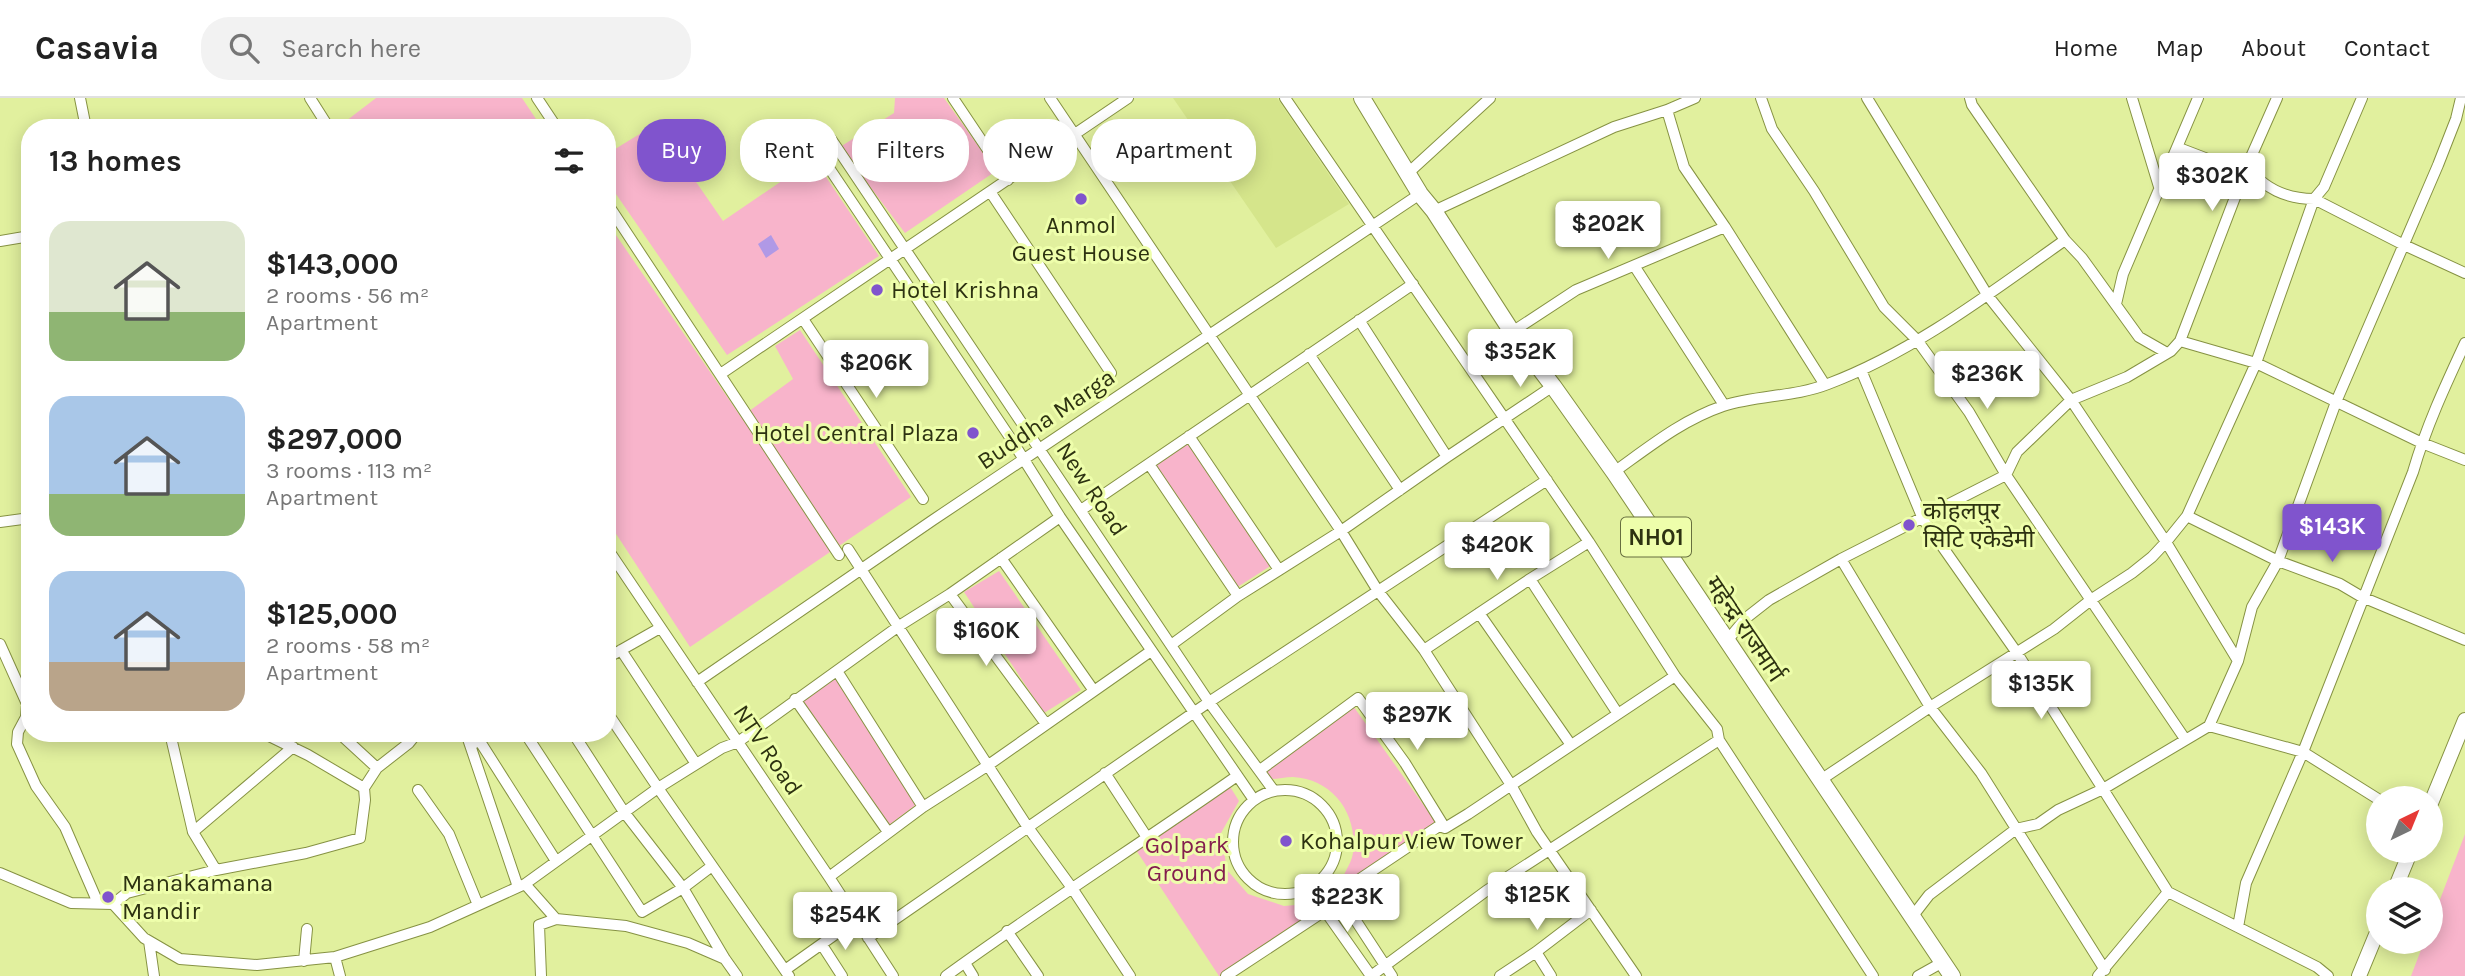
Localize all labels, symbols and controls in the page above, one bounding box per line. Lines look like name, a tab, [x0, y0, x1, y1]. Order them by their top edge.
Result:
search box	[201, 17, 691, 80]
text: Casavia	[35, 29, 159, 67]
icon: search	[225, 29, 263, 67]
text: Search here	[281, 33, 421, 64]
text: Home	[2054, 34, 2118, 62]
text: Map	[2156, 34, 2203, 62]
text: About	[2241, 34, 2306, 62]
text: Contact	[2344, 34, 2430, 62]
chip: Buy	[637, 119, 726, 182]
chip: Rent	[740, 119, 838, 182]
chip: Filters	[852, 119, 969, 182]
chip: New	[983, 119, 1077, 182]
chip: Apartment	[1091, 119, 1256, 182]
icon: filters	[550, 142, 588, 180]
text: 13 homes	[49, 143, 182, 179]
pin: $302K	[2163, 153, 2261, 213]
text: $302K	[2175, 162, 2249, 189]
marker: Anmol Guest House	[1073, 191, 1089, 207]
pin: $202K	[1559, 202, 1657, 261]
text: $202K	[1571, 210, 1645, 237]
place label: Anmol Guest House	[1012, 211, 1150, 267]
text: $143,000	[266, 246, 398, 282]
icon: home	[105, 249, 189, 333]
place label: Hotel Krishna	[891, 276, 1039, 304]
text: 2 rooms · 56 m²	[266, 282, 429, 309]
marker: Hotel Krishna	[869, 282, 885, 298]
text: Apartment	[266, 309, 378, 336]
pin: $352K	[1471, 330, 1569, 389]
text: $352K	[1484, 338, 1556, 365]
pin: $206K	[827, 341, 925, 400]
text: $206K	[839, 349, 913, 376]
pin: $236K	[1938, 352, 2036, 411]
text: $236K	[1950, 360, 2024, 387]
street label: Buddha Marga	[972, 363, 1120, 475]
place label: Hotel Central Plaza	[753, 419, 959, 447]
text: $297,000	[266, 421, 403, 457]
icon: home	[105, 424, 189, 508]
marker: Hotel Central Plaza	[965, 425, 981, 441]
street label: New Road	[1050, 437, 1134, 541]
text: 3 rooms · 113 m²	[266, 457, 432, 484]
text: Apartment	[266, 484, 378, 511]
place label: कोहलपुर सिटि एकेडेमी	[1923, 497, 2035, 553]
pin: $143K	[2283, 504, 2381, 564]
text: $143K	[2298, 513, 2366, 540]
marker: कोहलपुर सिटि एकेडेमी	[1901, 517, 1917, 533]
road number: NH01	[1621, 518, 1691, 556]
pin: $420K	[1448, 522, 1546, 582]
text: $420K	[1460, 531, 1534, 558]
street label: महेन्द्र राजमार्ग	[1700, 571, 1791, 688]
text: $125,000	[266, 596, 398, 632]
icon: home	[105, 599, 189, 683]
pin: $160K	[937, 608, 1035, 668]
text: $160K	[952, 617, 1020, 644]
text: 2 rooms · 58 m²	[266, 632, 430, 659]
text: Apartment	[266, 659, 378, 686]
pin: $135K	[1992, 662, 2090, 721]
text: $135K	[2008, 670, 2074, 697]
pin: $297K	[1368, 692, 1466, 752]
street label: NTV Road	[728, 700, 808, 800]
text: $297K	[1382, 701, 1452, 728]
north arrow	[2366, 786, 2443, 863]
map controls	[2366, 786, 2443, 954]
place label: Kohalpur View Tower	[1300, 827, 1523, 855]
park label: Golpark Ground	[1145, 831, 1229, 887]
marker: Kohalpur View Tower	[1278, 833, 1294, 849]
place label: Manakamana Mandir	[122, 869, 273, 925]
pin: $125K	[1488, 872, 1586, 932]
pin: $223K	[1298, 874, 1396, 934]
button: layers	[2366, 877, 2443, 954]
text: $125K	[1504, 881, 1570, 908]
text: $223K	[1310, 883, 1384, 910]
marker: Manakamana Mandir	[100, 889, 116, 905]
pin: $254K	[796, 892, 894, 952]
text: $254K	[809, 901, 881, 928]

